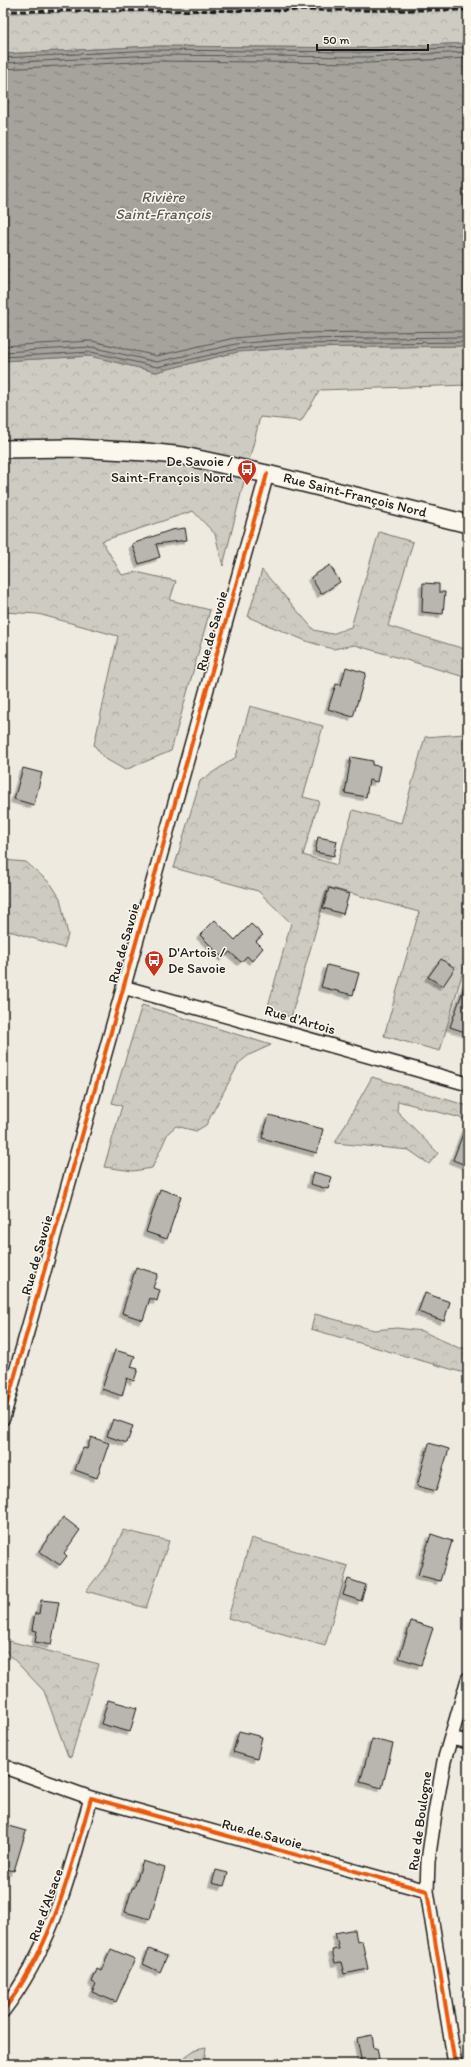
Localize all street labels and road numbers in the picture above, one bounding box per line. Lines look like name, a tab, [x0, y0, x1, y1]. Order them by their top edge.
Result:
street label: Rue Saint-François Nord	[281, 469, 429, 521]
street label: Rue de Savoie	[192, 589, 232, 673]
street label: Rue de Savoie	[104, 901, 144, 985]
street label: Rue d'Artois	[263, 1002, 337, 1038]
street label: Rue de Savoie	[17, 1213, 57, 1297]
street label: Rue de Boulogne	[405, 1770, 435, 1872]
street label: Rue de Savoie	[220, 1815, 304, 1853]
street label: Rue d'Alsace	[25, 1866, 67, 1944]

